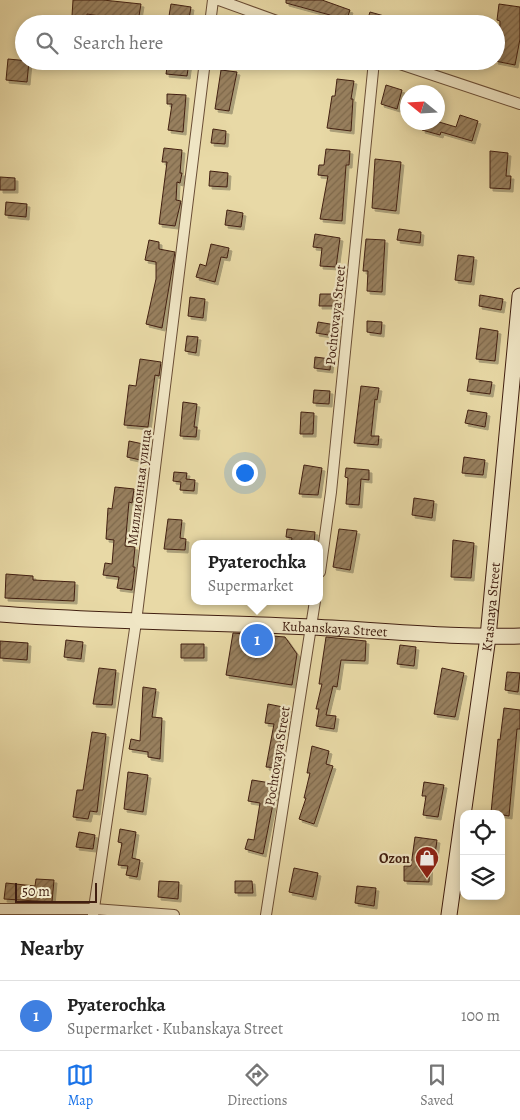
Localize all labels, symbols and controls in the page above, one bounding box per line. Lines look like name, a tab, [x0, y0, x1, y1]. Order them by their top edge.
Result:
search box	[15, 15, 505, 70]
icon: search	[33, 29, 61, 57]
text: Search here	[73, 30, 163, 56]
north arrow	[400, 85, 445, 130]
street label: Pochtovaya Street	[321, 264, 350, 366]
street label: Миллионная улица	[123, 427, 156, 546]
your location	[232, 460, 258, 486]
popup	[191, 540, 323, 605]
text: Pyaterochka	[208, 549, 306, 575]
street label: Krasnaya Street	[477, 561, 505, 653]
text: Supermarket	[208, 575, 294, 597]
street label: Kubanskaya Street	[281, 617, 388, 642]
pin: 1	[241, 621, 273, 659]
street label: Pochtovaya Street	[260, 704, 295, 807]
map controls	[460, 810, 505, 900]
button: locate	[460, 810, 505, 855]
shop icon: Ozon	[414, 845, 440, 879]
place label: Ozon	[379, 849, 410, 868]
button: layers	[460, 855, 505, 900]
scale bar	[15, 880, 98, 903]
text: 50 m	[22, 882, 50, 901]
text: Nearby	[20, 934, 83, 962]
text: Pyaterochka	[67, 992, 166, 1018]
text: 1	[33, 1005, 39, 1027]
text: 100 m	[461, 1005, 500, 1027]
text: Supermarket · Kubanskaya Street	[67, 1018, 283, 1040]
tab: Map	[66, 1061, 94, 1110]
tab: Directions	[227, 1061, 287, 1110]
tab: Saved	[420, 1061, 454, 1110]

